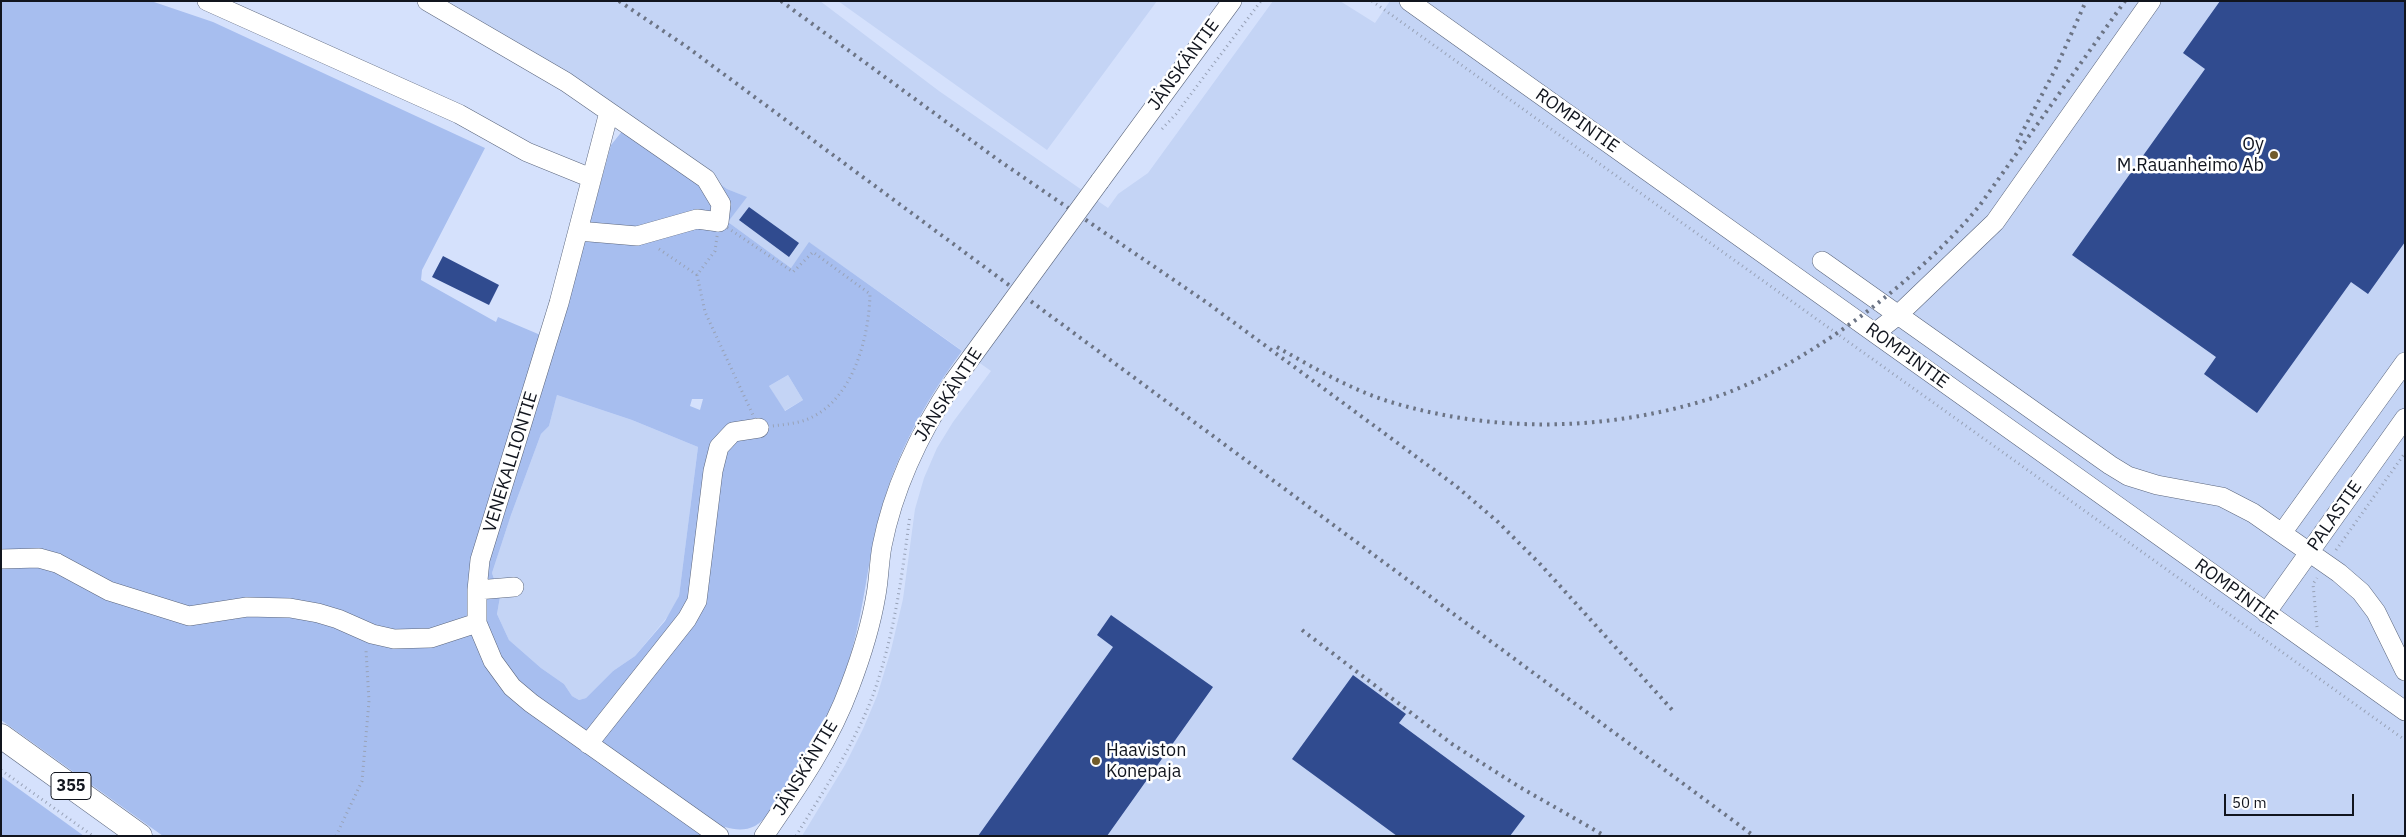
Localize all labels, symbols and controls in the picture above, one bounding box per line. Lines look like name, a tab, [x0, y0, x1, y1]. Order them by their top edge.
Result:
street label: JÄNSKÄNTIE	[1144, 15, 1224, 115]
street label: ROMPINTIE	[1531, 84, 1623, 158]
place label: Oy M.Rauanheimo Ab	[2117, 134, 2264, 176]
marker: Oy M.Rauanheimo Ab	[2268, 149, 2280, 161]
street label: ROMPINTIE	[1861, 319, 1953, 393]
street label: JÄNSKÄNTIE	[911, 344, 987, 446]
street label: VENEKALLIONTIE	[479, 389, 543, 535]
street label: PALASTIE	[2303, 477, 2367, 555]
street label: ROMPINTIE	[2190, 555, 2282, 629]
street label: JÄNSKÄNTIE	[769, 716, 843, 820]
place label: Haaviston Konepaja	[1106, 740, 1186, 782]
marker: Haaviston Konepaja	[1090, 755, 1102, 767]
road number: 355	[51, 772, 91, 799]
scale bar	[2226, 784, 2356, 816]
text: 50 m	[2232, 793, 2267, 812]

